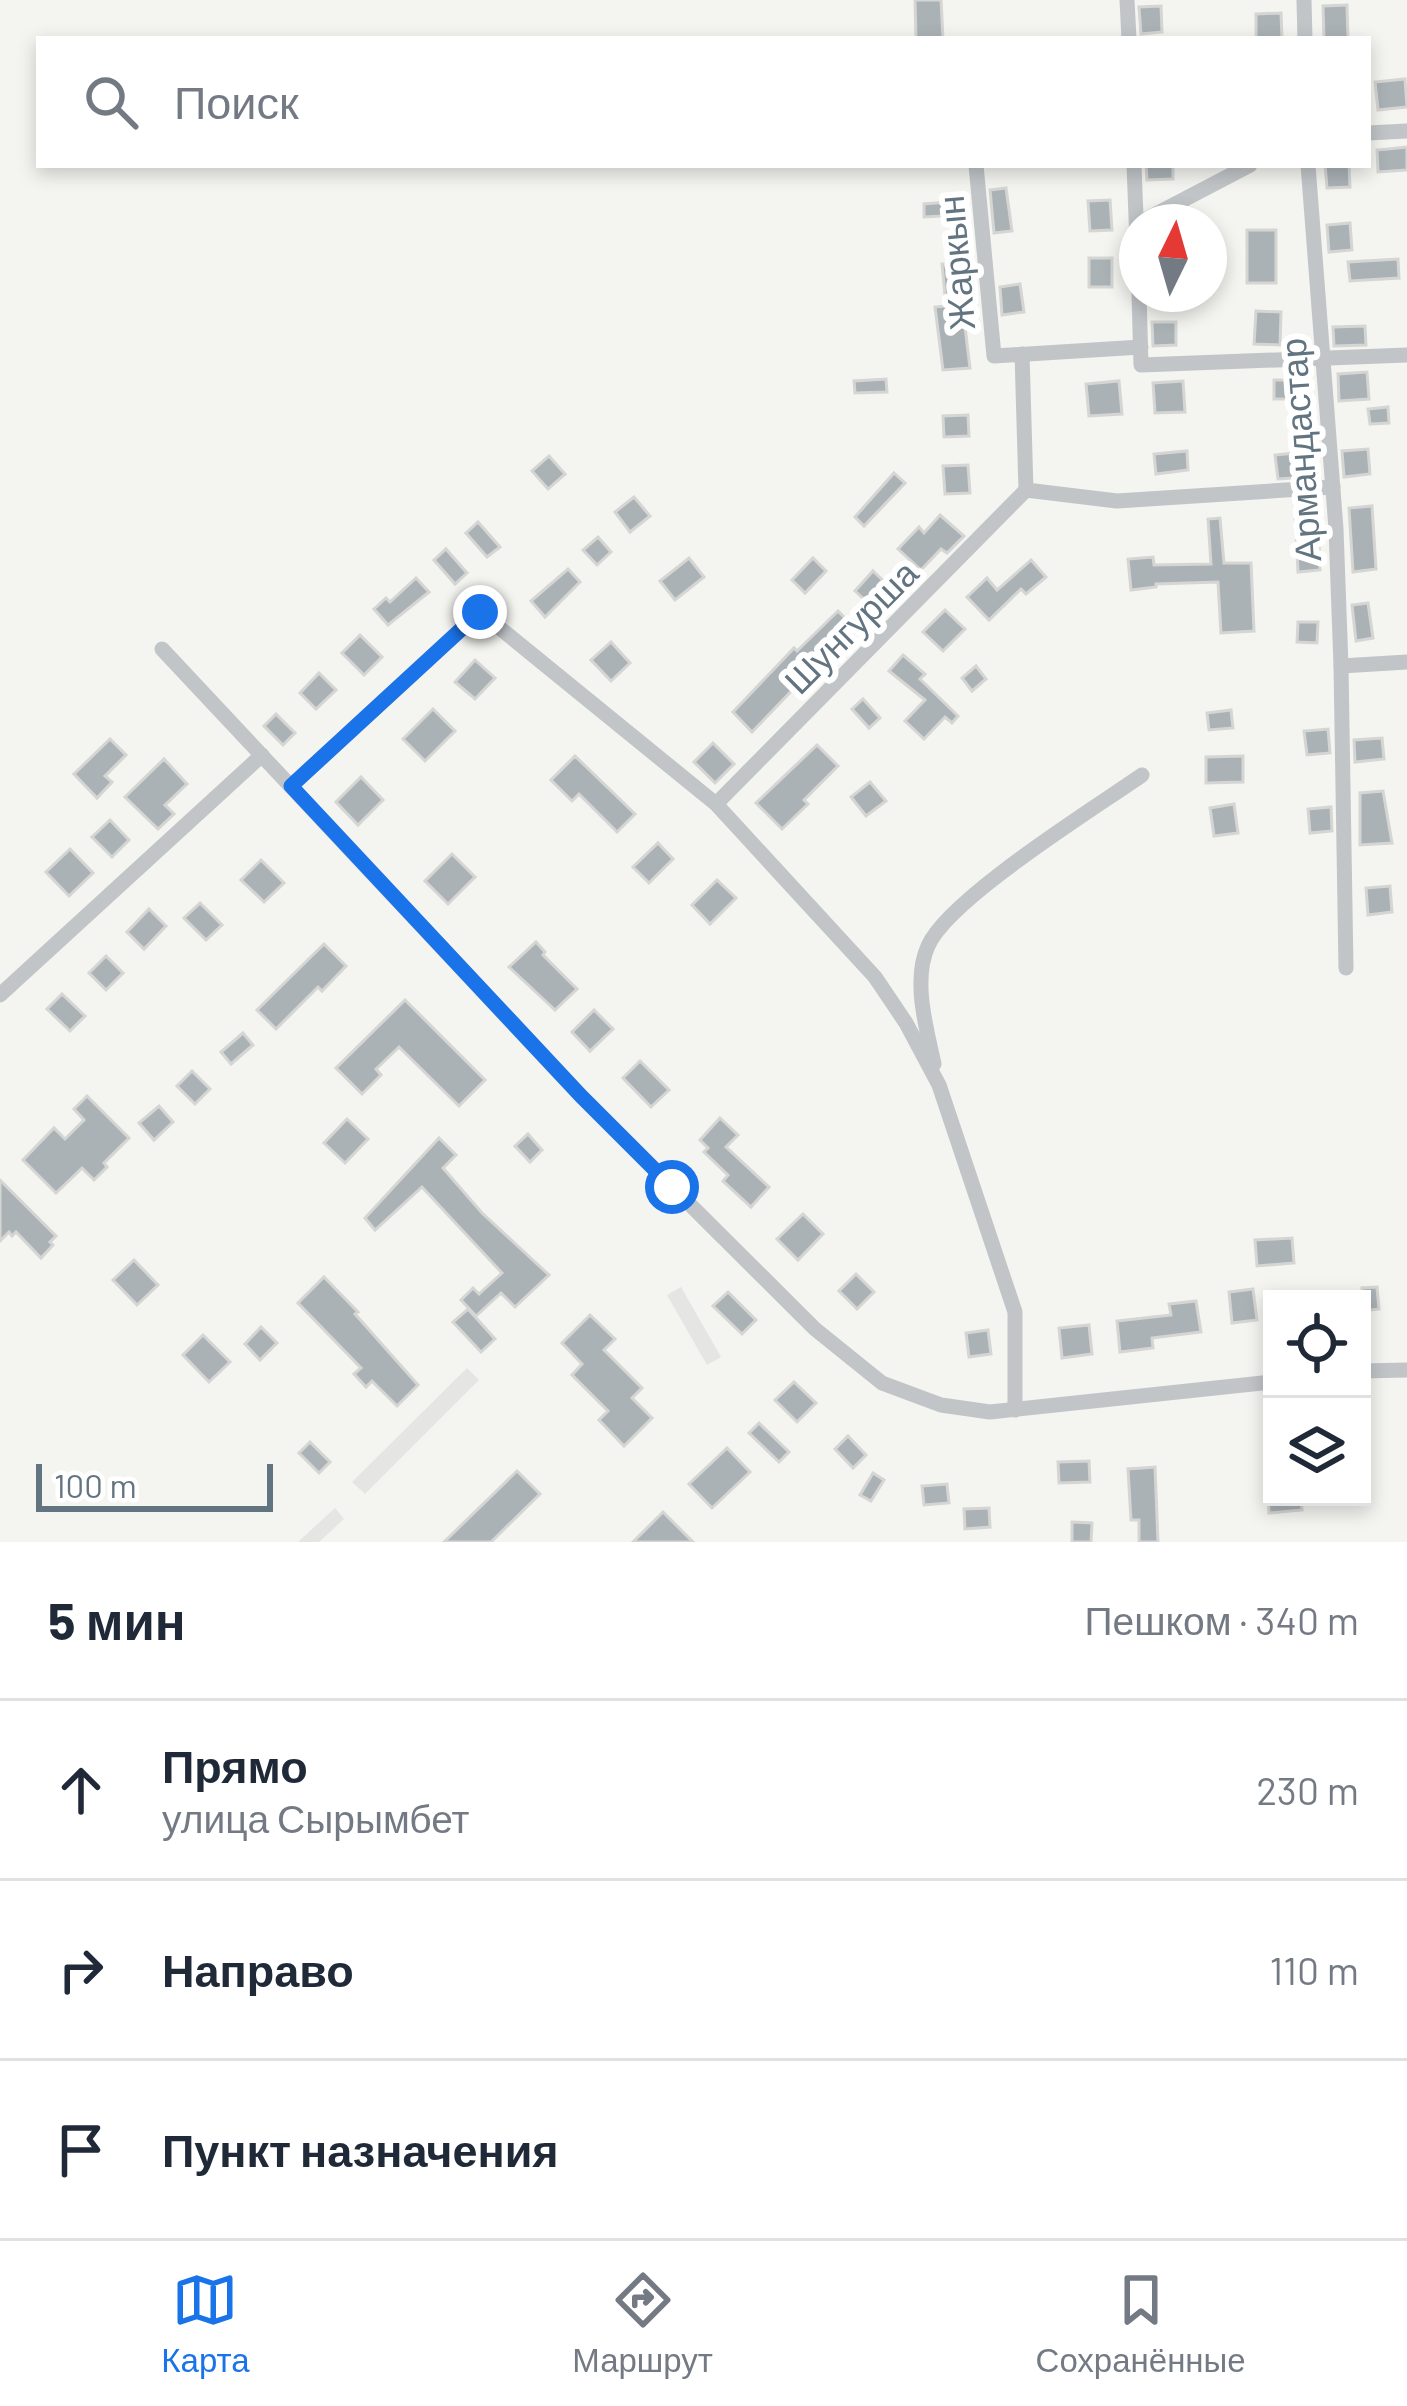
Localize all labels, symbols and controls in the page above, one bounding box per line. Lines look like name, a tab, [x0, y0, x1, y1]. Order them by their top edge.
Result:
search box	[36, 36, 1371, 168]
icon: search	[78, 69, 144, 135]
text: Поиск	[174, 74, 299, 128]
street label: Жаркын	[928, 194, 983, 332]
north arrow	[1119, 204, 1227, 312]
street label: Армандастар	[1270, 337, 1329, 563]
street label: Шунгурша	[775, 550, 927, 702]
route end	[453, 585, 507, 639]
route start	[645, 1160, 699, 1214]
map controls	[1263, 1290, 1371, 1506]
button: locate	[1263, 1290, 1371, 1398]
button: layers	[1263, 1398, 1371, 1506]
scale bar	[36, 1458, 273, 1511]
text: 100 m	[54, 1465, 137, 1505]
text: 5 мин	[48, 1589, 186, 1650]
text: Пешком · 340 m	[1085, 1596, 1359, 1643]
text: Прямо	[162, 1738, 308, 1792]
icon: ahead	[48, 1757, 114, 1823]
text: 230 m	[1256, 1766, 1359, 1813]
text: улица Сырымбет	[162, 1794, 469, 1841]
icon: right	[48, 1937, 114, 2003]
text: Направо	[162, 1942, 354, 1996]
text: 110 m	[1269, 1946, 1359, 1993]
icon: arrive	[48, 2117, 114, 2183]
text: Пункт назначения	[162, 2122, 559, 2176]
tab: Карта	[161, 2267, 250, 2380]
tab: Маршрут	[572, 2267, 713, 2380]
tab: Сохранённые	[1036, 2267, 1246, 2380]

